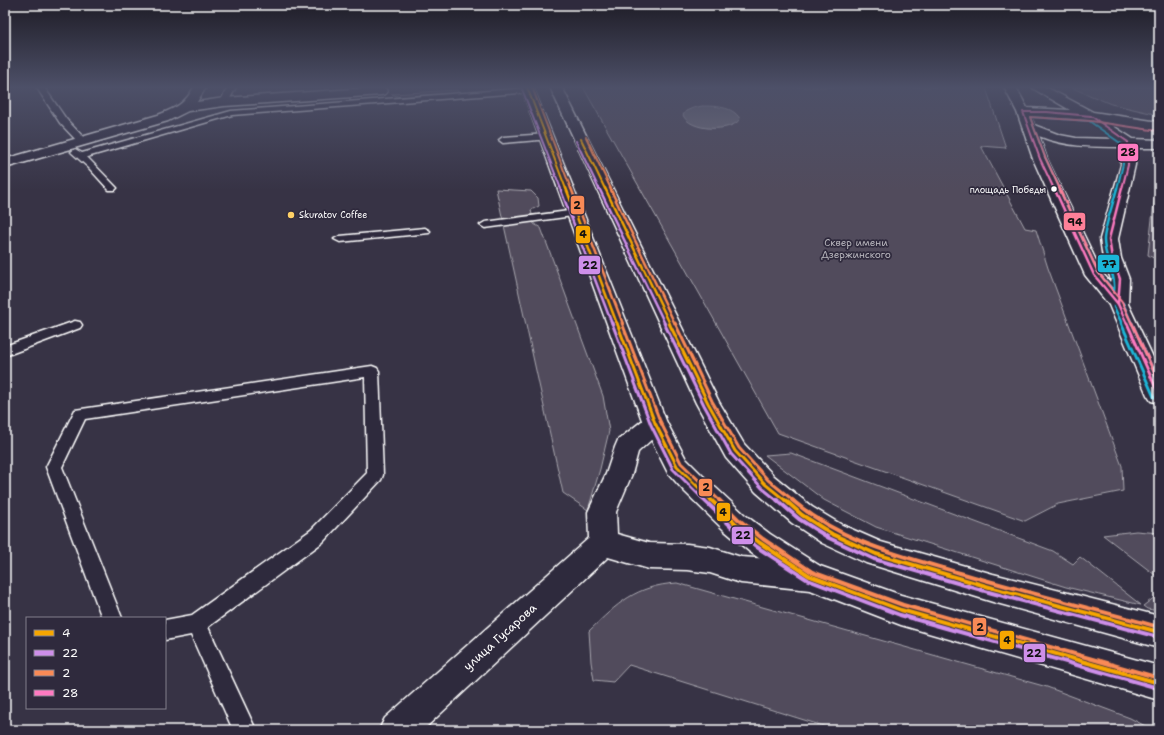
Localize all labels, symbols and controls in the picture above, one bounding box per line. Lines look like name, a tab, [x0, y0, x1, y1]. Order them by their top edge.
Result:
line badge: 28	[1117, 143, 1139, 162]
text: 28	[1120, 145, 1136, 160]
place label: площадь Победы	[970, 184, 1046, 196]
marker: площадь Победы	[1049, 184, 1059, 194]
line badge: 2	[570, 195, 585, 215]
text: 2	[573, 198, 581, 213]
place label: Skuratov Coffee	[299, 209, 367, 221]
marker: Skuratov Coffee	[286, 210, 296, 220]
line badge: 94	[1063, 212, 1086, 231]
text: 94	[1067, 215, 1083, 230]
line badge: 4	[575, 225, 591, 244]
text: 4	[579, 227, 587, 242]
park label: Сквер имени Дзержинского	[821, 236, 891, 261]
line badge: 77	[1097, 254, 1120, 273]
line badge: 22	[578, 255, 601, 275]
text: 77	[1101, 257, 1117, 272]
text: 22	[582, 258, 598, 273]
line badge: 2	[698, 478, 713, 497]
text: 2	[702, 480, 710, 495]
line badge: 4	[716, 502, 731, 522]
text: 4	[719, 505, 727, 520]
line badge: 22	[731, 526, 754, 545]
text: 22	[735, 528, 751, 543]
street label: улица Гусарова	[460, 600, 540, 674]
legend	[26, 617, 166, 709]
line badge: 2	[972, 617, 987, 636]
text: 2	[976, 620, 984, 635]
text: 4	[62, 625, 70, 641]
line badge: 4	[999, 630, 1015, 650]
text: 4	[1003, 633, 1011, 648]
line badge: 22	[1023, 643, 1046, 663]
text: 22	[62, 645, 78, 661]
text: 22	[1026, 646, 1042, 661]
text: 2	[62, 665, 70, 681]
text: 28	[62, 685, 78, 701]

